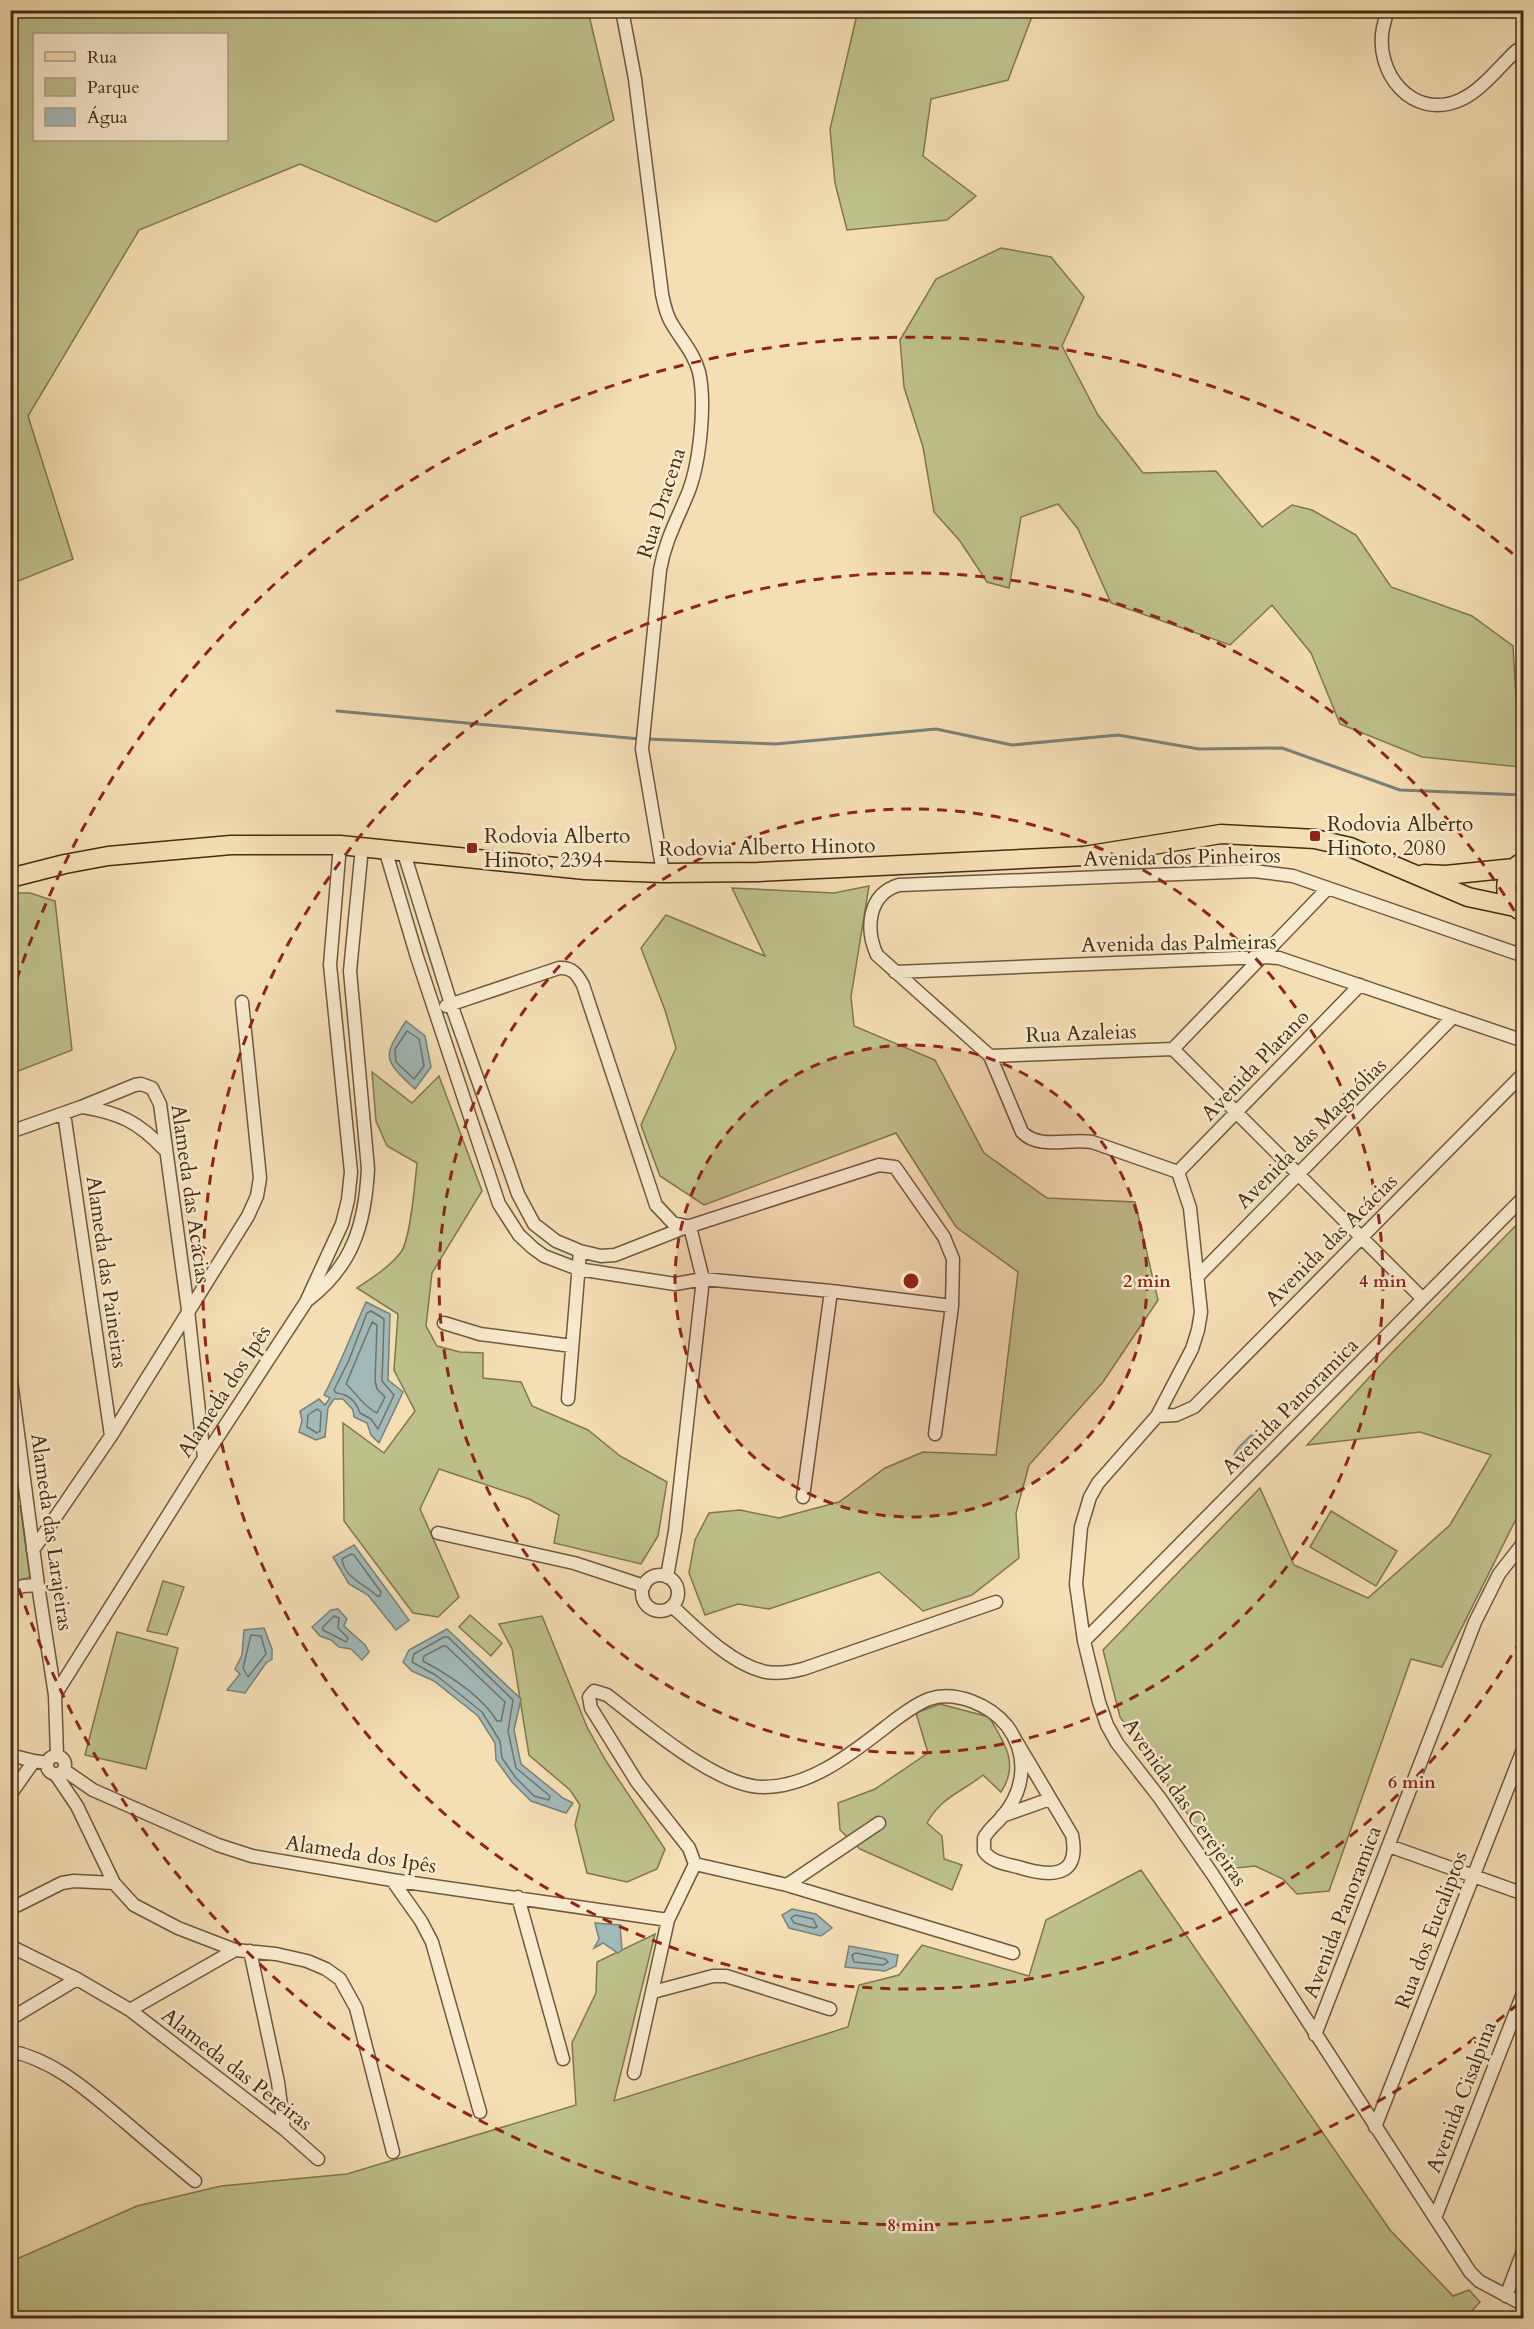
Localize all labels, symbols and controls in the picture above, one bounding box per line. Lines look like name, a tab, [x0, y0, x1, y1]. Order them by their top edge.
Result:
legend	[33, 33, 228, 141]
text: Rua	[87, 45, 117, 70]
text: Parque	[87, 75, 140, 100]
text: Água	[87, 105, 128, 130]
street label: Rua Dracena	[630, 444, 693, 562]
place label: Rodovia Alberto Hinoto, 2080	[1327, 810, 1473, 863]
place label: Rodovia Alberto Hinoto, 2394	[484, 822, 630, 875]
marker: Rodovia Alberto Hinoto, 2080	[1308, 829, 1322, 843]
street label: Rodovia Alberto Hinoto	[658, 831, 876, 864]
marker: Rodovia Alberto Hinoto, 2394	[465, 841, 479, 855]
street label: Avenida dos Pinheiros	[1083, 841, 1281, 874]
street label: Avenida das Palmeiras	[1081, 927, 1277, 960]
street label: Avenida Platano	[1195, 1003, 1316, 1127]
street label: Rua Azaleias	[1025, 1017, 1137, 1050]
street label: Avenida das Magnólias	[1229, 1051, 1393, 1215]
street label: Alameda das Acácias	[164, 1103, 217, 1286]
street label: Avenida das Acácias	[1259, 1168, 1404, 1313]
street label: Alameda das Paineiras	[79, 1174, 134, 1370]
text: 2 min	[1123, 1269, 1171, 1294]
text: 4 min	[1359, 1269, 1407, 1294]
centre of rings	[901, 1271, 921, 1291]
street label: Alameda dos Ipês	[171, 1319, 278, 1463]
street label: Avenida Panoramica	[1216, 1332, 1365, 1481]
street label: Alameda das Larajeiras	[23, 1431, 80, 1633]
street label: Avenida das Cerejeiras	[1115, 1712, 1254, 1892]
text: 6 min	[1388, 1770, 1436, 1795]
street label: Avenida Panoramica	[1296, 1822, 1389, 2003]
street label: Alameda dos Ipês	[283, 1828, 439, 1881]
street label: Rua dos Eucaliptos	[1388, 1847, 1475, 2013]
street label: Alameda das Pereiras	[155, 2001, 318, 2138]
street label: Avenida Cisalpina	[1419, 2017, 1504, 2177]
text: 8 min	[887, 2213, 935, 2238]

